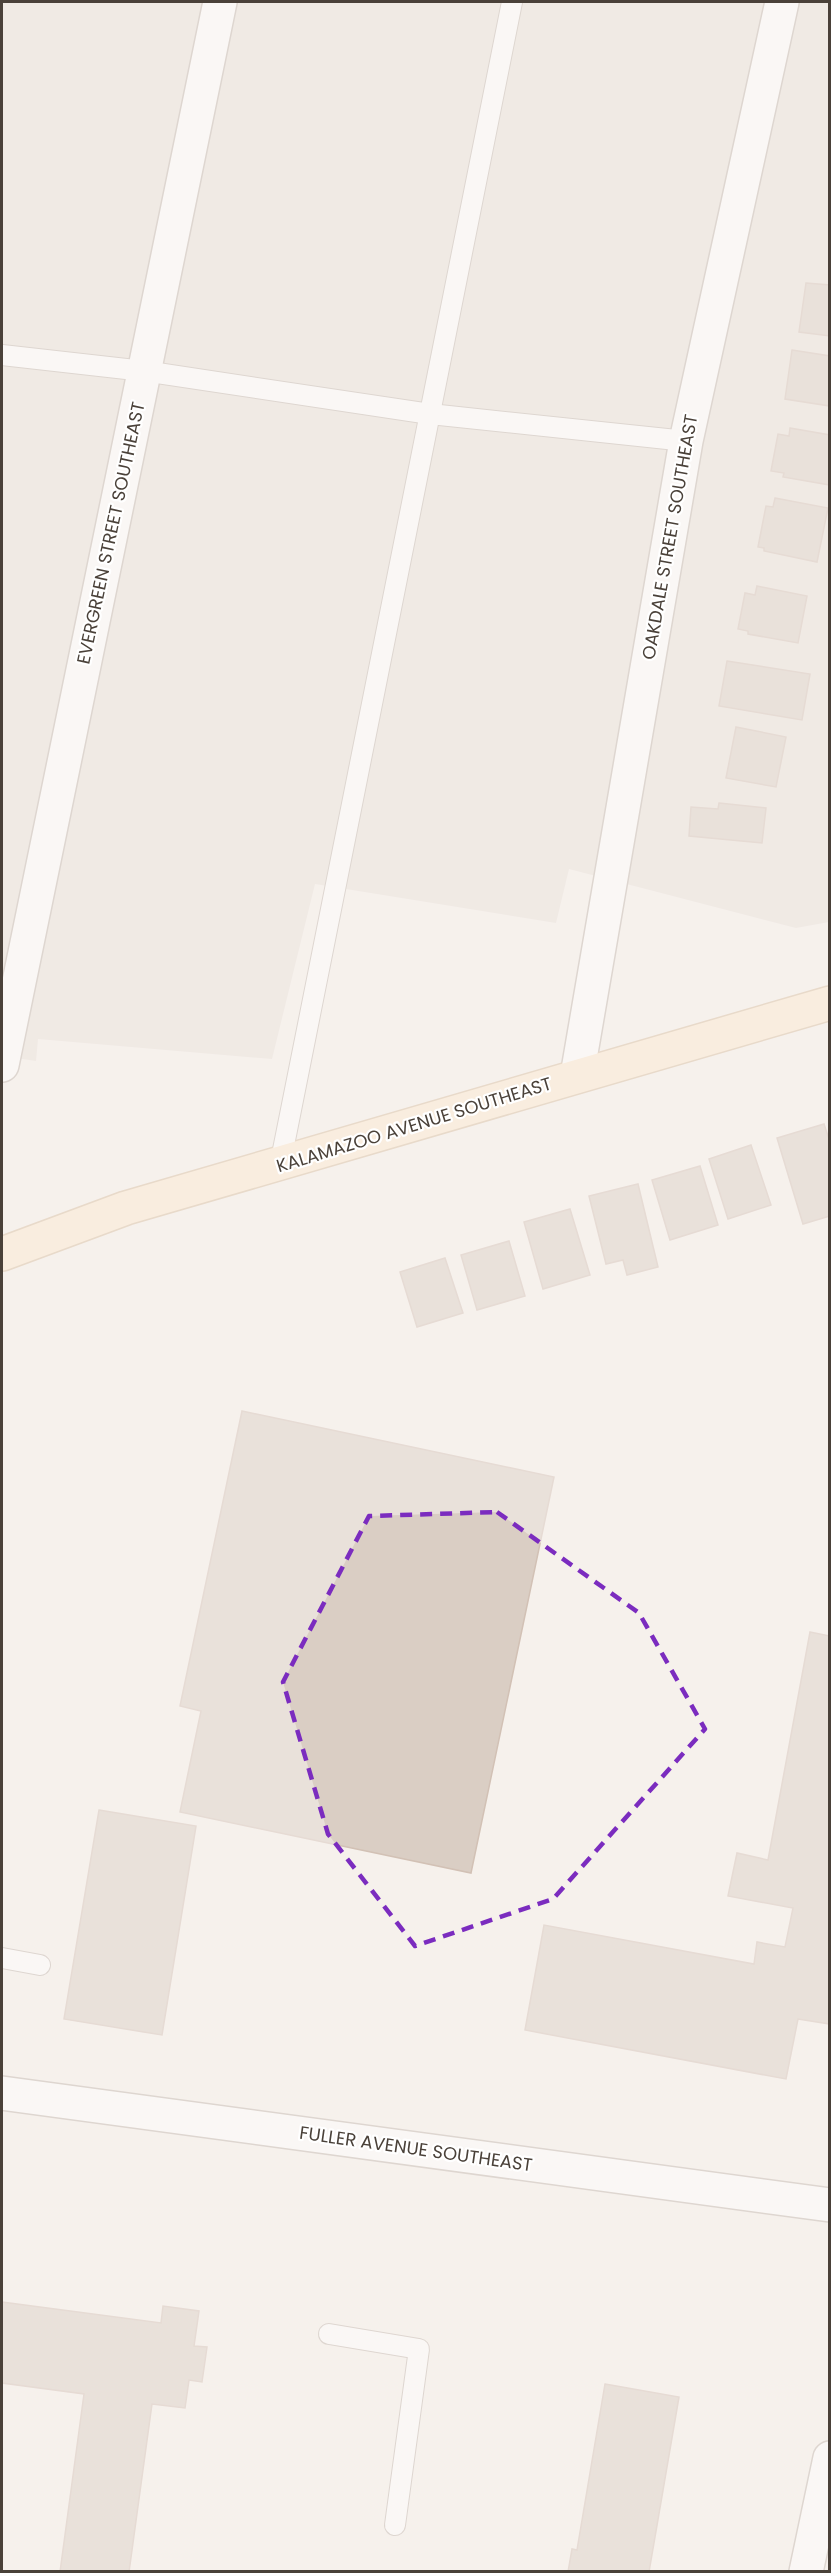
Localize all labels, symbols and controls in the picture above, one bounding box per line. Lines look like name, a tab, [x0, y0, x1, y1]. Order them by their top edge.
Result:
street label: EVERGREEN STREET SOUTHEAST	[70, 399, 151, 666]
street label: OAKDALE STREET SOUTHEAST	[636, 412, 703, 662]
street label: KALAMAZOO AVENUE SOUTHEAST	[273, 1071, 555, 1178]
street label: FULLER AVENUE SOUTHEAST	[298, 2120, 534, 2177]

